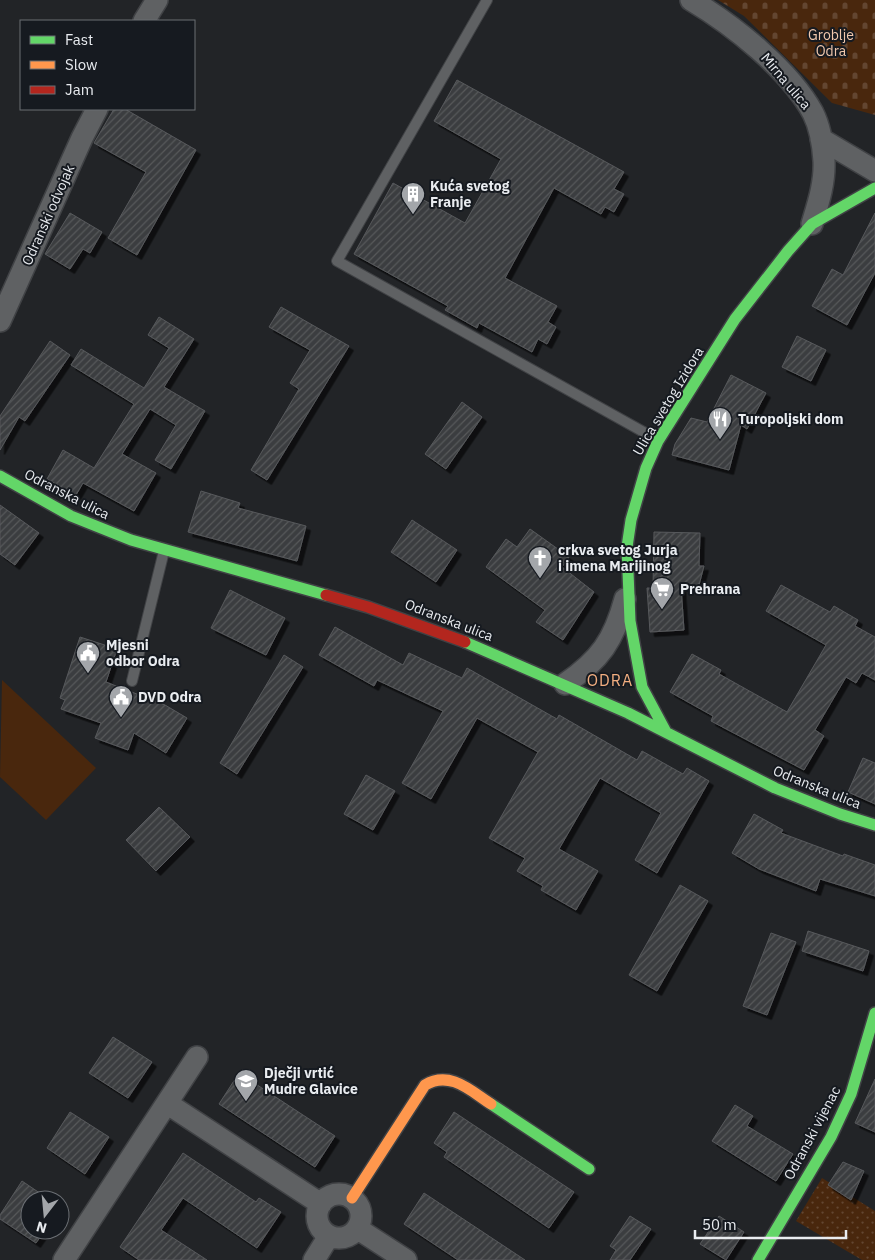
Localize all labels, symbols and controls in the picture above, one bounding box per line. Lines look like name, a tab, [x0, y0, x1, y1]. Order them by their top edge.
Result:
legend	[20, 20, 195, 110]
park label: Groblje Odra	[808, 26, 854, 60]
text: Fast	[65, 30, 93, 49]
street label: Mirna ulica	[757, 49, 815, 113]
text: Slow	[65, 55, 98, 74]
text: Jam	[65, 80, 94, 99]
street label: Odranski odvojak	[18, 161, 79, 268]
place label: Kuća svetog Franje	[430, 177, 510, 211]
building icon: Kuća svetog Franje	[400, 181, 426, 215]
street label: Ulica svetog Izidora	[629, 343, 708, 458]
restaurant icon: Turopoljski dom	[707, 406, 733, 440]
place label: Turopoljski dom	[738, 410, 843, 428]
street label: Odranska ulica	[21, 465, 113, 523]
place label: crkva svetog Jurja i imena Marijinog	[558, 541, 678, 575]
church icon: crkva svetog Jurja i imena Marijinog	[527, 545, 553, 579]
supermarket icon: Prehrana	[649, 576, 675, 610]
place label: Prehrana	[680, 580, 741, 598]
street label: Odranska ulica	[402, 595, 496, 645]
place label: Mjesni odbor Odra	[106, 636, 180, 670]
public building icon: Mjesni odbor Odra	[75, 640, 101, 674]
district label: ODRA	[587, 670, 633, 690]
public building icon: DVD Odra	[108, 684, 134, 718]
place label: DVD Odra	[138, 688, 201, 706]
street label: Odranska ulica	[770, 761, 864, 813]
place label: Dječji vrtić Mudre Glavice	[264, 1064, 358, 1098]
school or university icon: Dječji vrtić Mudre Glavice	[233, 1068, 259, 1102]
street label: Odranski vijenac	[780, 1083, 844, 1183]
north arrow	[20, 1190, 70, 1240]
scale bar	[695, 1208, 846, 1240]
text: 50 m	[702, 1215, 737, 1234]
text: N	[34, 1217, 49, 1238]

